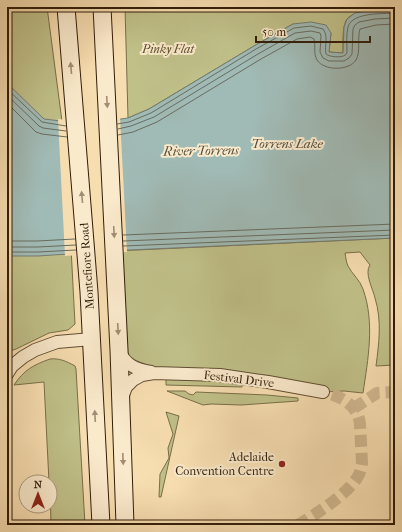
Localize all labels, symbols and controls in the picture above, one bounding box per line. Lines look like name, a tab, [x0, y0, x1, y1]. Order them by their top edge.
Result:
scale bar	[256, 18, 370, 44]
text: 50 m	[262, 25, 286, 39]
park label: Pinky Flat	[141, 42, 195, 56]
one-way arrow	[67, 62, 74, 74]
one-way arrow	[104, 96, 111, 108]
water label: Torrens Lake	[251, 136, 323, 151]
water label: River Torrens	[162, 142, 240, 159]
one-way arrow	[78, 191, 85, 203]
street label: Montefiore Road	[77, 222, 97, 310]
one-way arrow	[110, 226, 117, 238]
one-way arrow	[115, 323, 122, 335]
street label: Festival Drive	[203, 368, 275, 390]
one-way arrow	[92, 410, 99, 422]
place label: Adelaide Convention Centre	[175, 450, 274, 478]
one-way arrow	[119, 453, 126, 465]
marker: Adelaide Convention Centre	[277, 459, 287, 469]
north arrow	[18, 474, 58, 514]
text: N	[34, 478, 43, 491]

